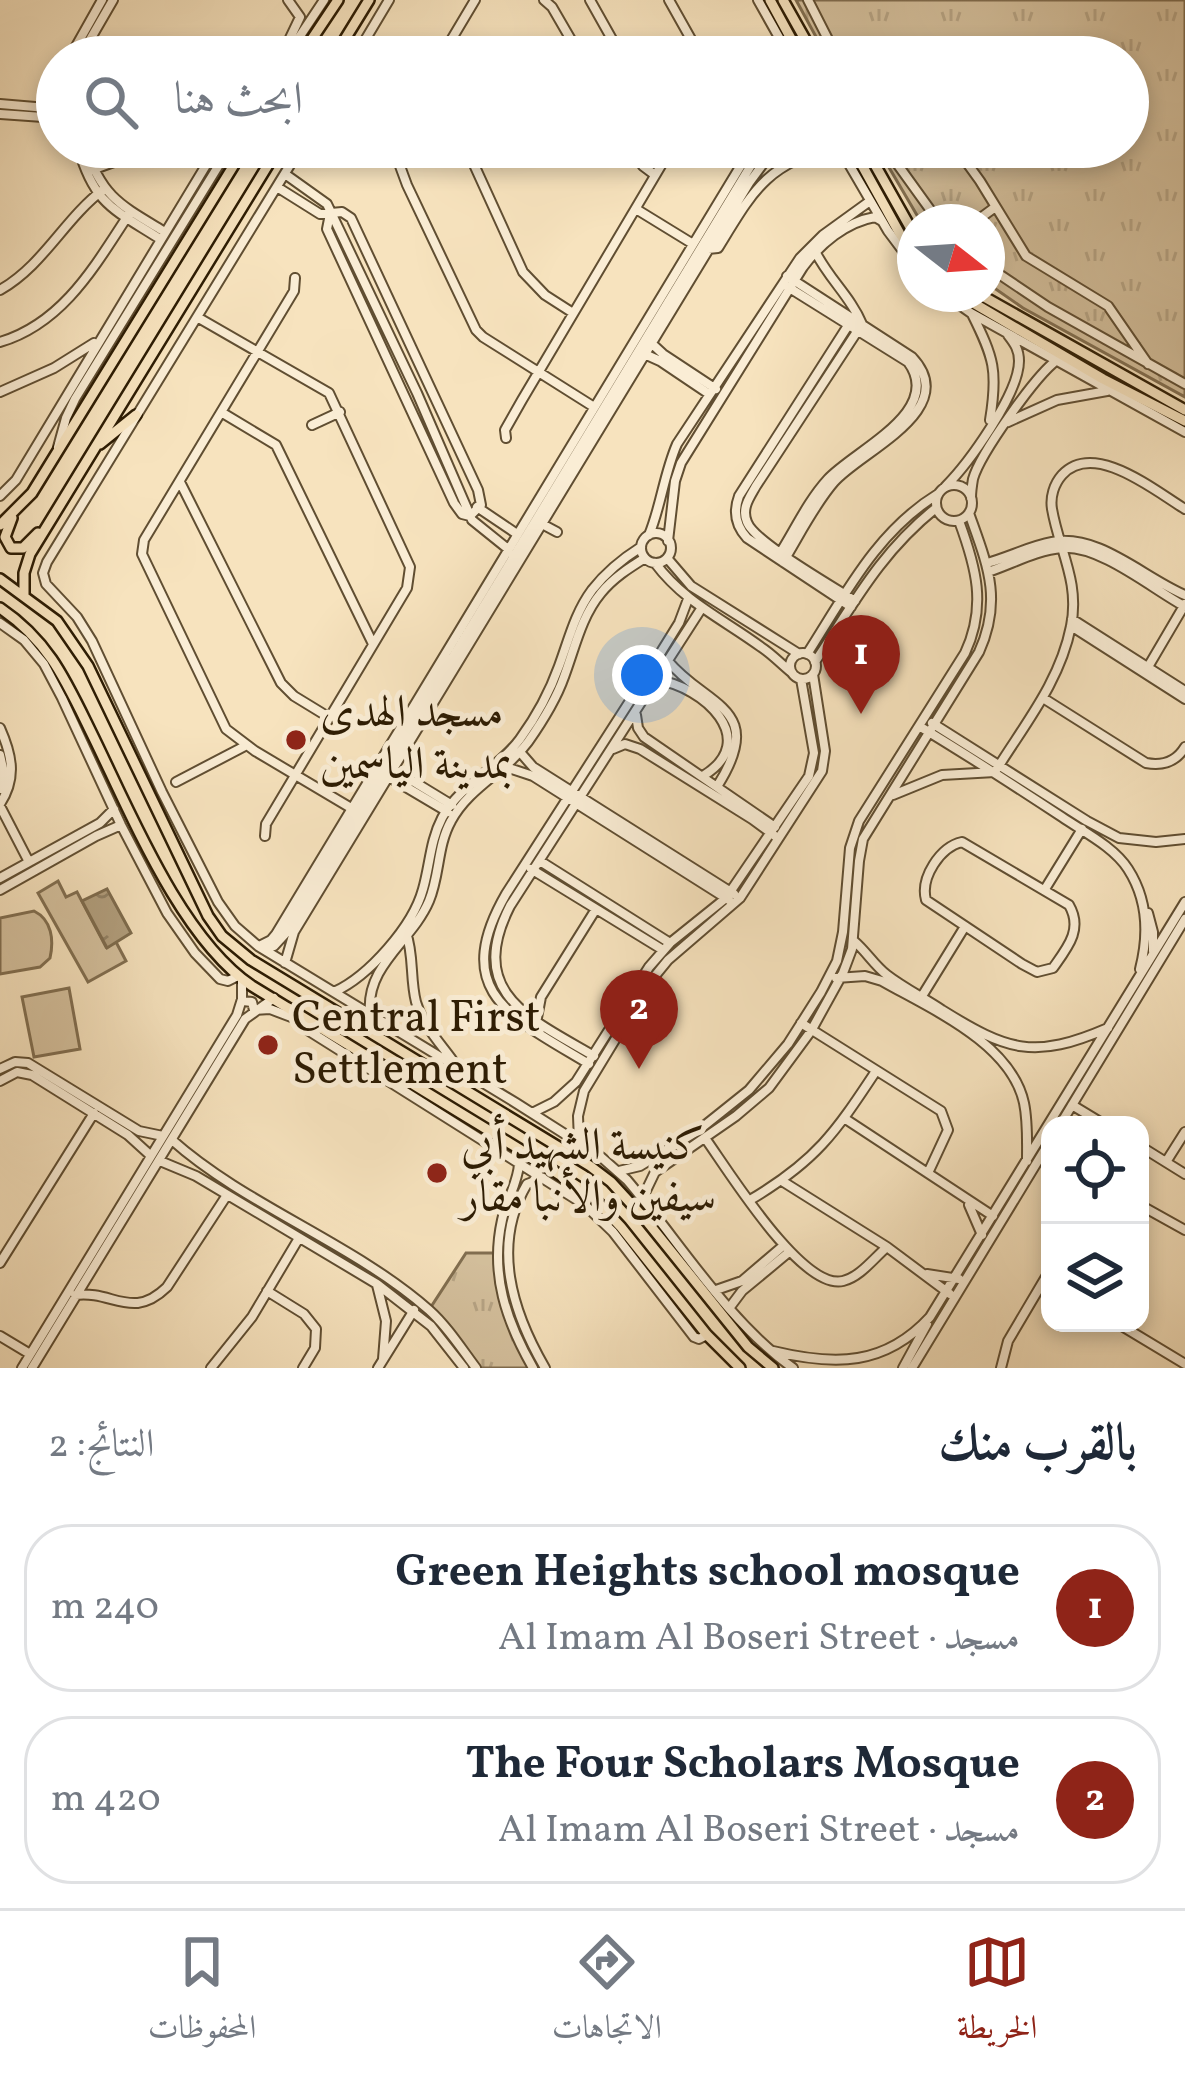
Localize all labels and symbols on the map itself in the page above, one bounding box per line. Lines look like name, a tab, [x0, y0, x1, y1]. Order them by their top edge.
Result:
north arrow	[897, 204, 1005, 312]
pin: 1	[822, 615, 900, 714]
your location	[612, 645, 672, 705]
place label: مسجد الهدى بمدينة الياسمين	[320, 683, 512, 798]
marker: مسجد الهدى بمدينة الياسمين	[283, 727, 309, 753]
pin: 2	[600, 970, 678, 1069]
place label: Central First Settlement	[292, 988, 540, 1103]
marker: Central First Settlement	[255, 1032, 281, 1058]
place label: كنيسة الشهيد أبي سيفين والأنبا مقار	[457, 1113, 716, 1231]
marker: كنيسة الشهيد أبي سيفين والأنبا مقار	[424, 1160, 450, 1186]

